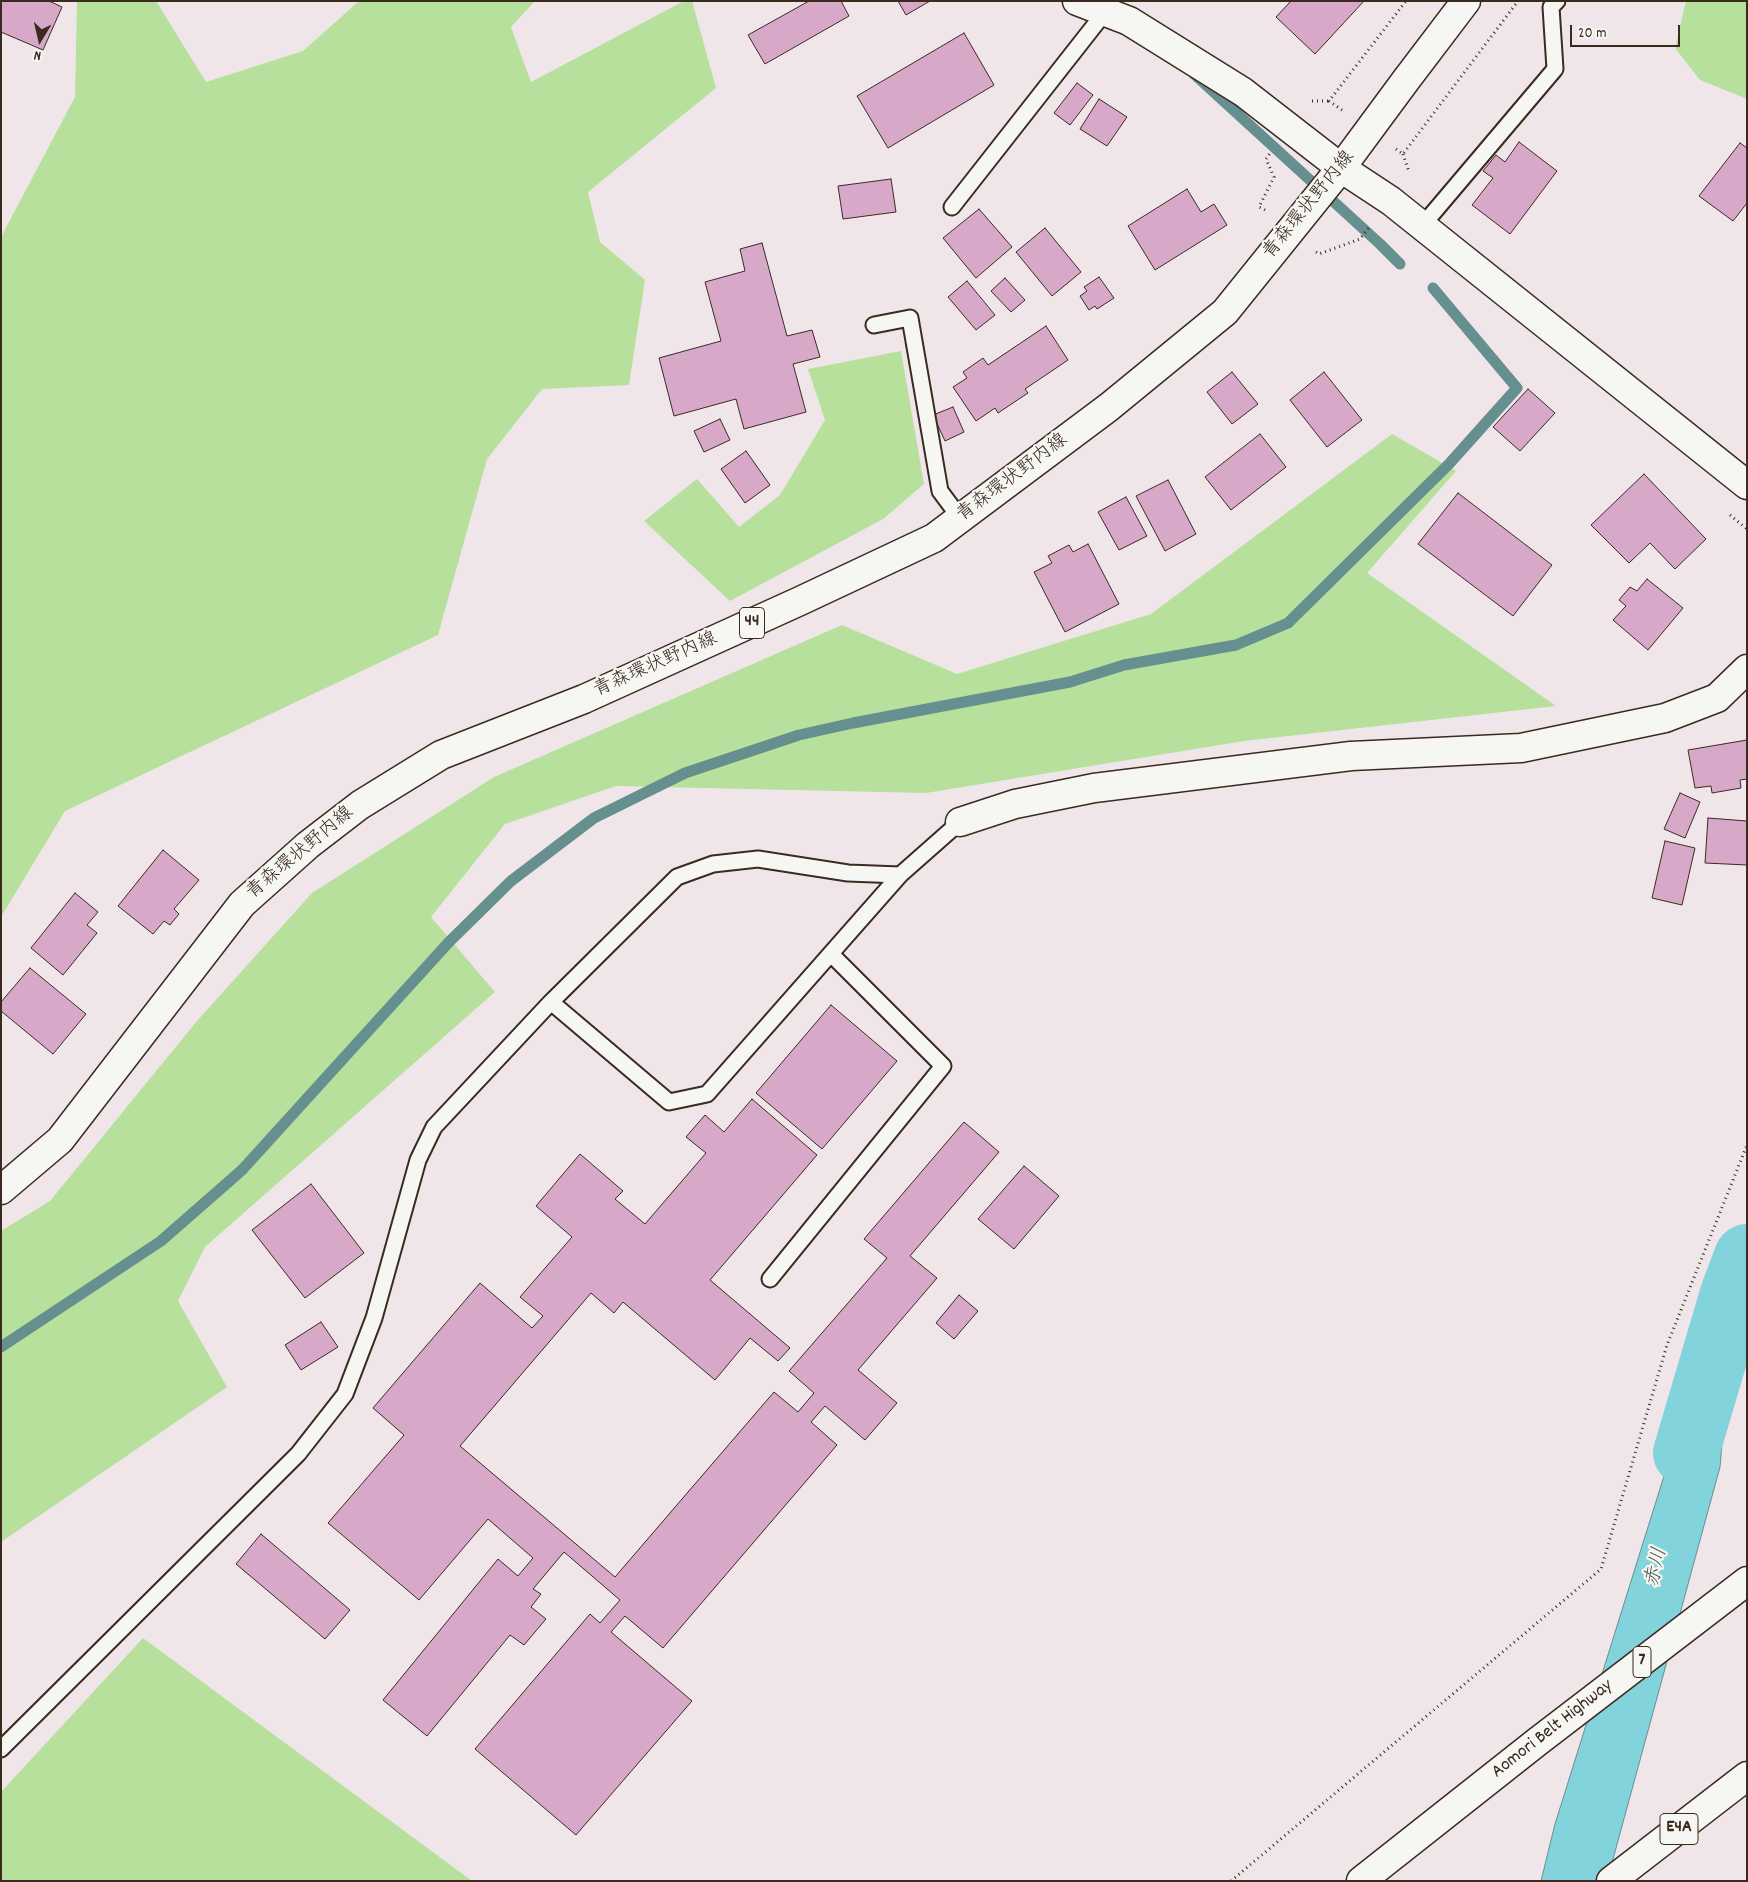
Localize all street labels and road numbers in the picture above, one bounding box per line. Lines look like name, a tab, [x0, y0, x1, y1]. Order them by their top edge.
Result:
street label: 青森環状野内線	[1259, 147, 1361, 265]
street label: 青森環状野内線	[953, 430, 1073, 528]
road number: 44	[740, 608, 764, 638]
street label: 青森環状野内線	[591, 629, 721, 703]
street label: 青森環状野内線	[243, 803, 359, 905]
road number: 7	[1633, 1646, 1651, 1678]
street label: Aomori Belt Highway	[1488, 1676, 1618, 1784]
road number: E4A	[1660, 1814, 1698, 1845]

